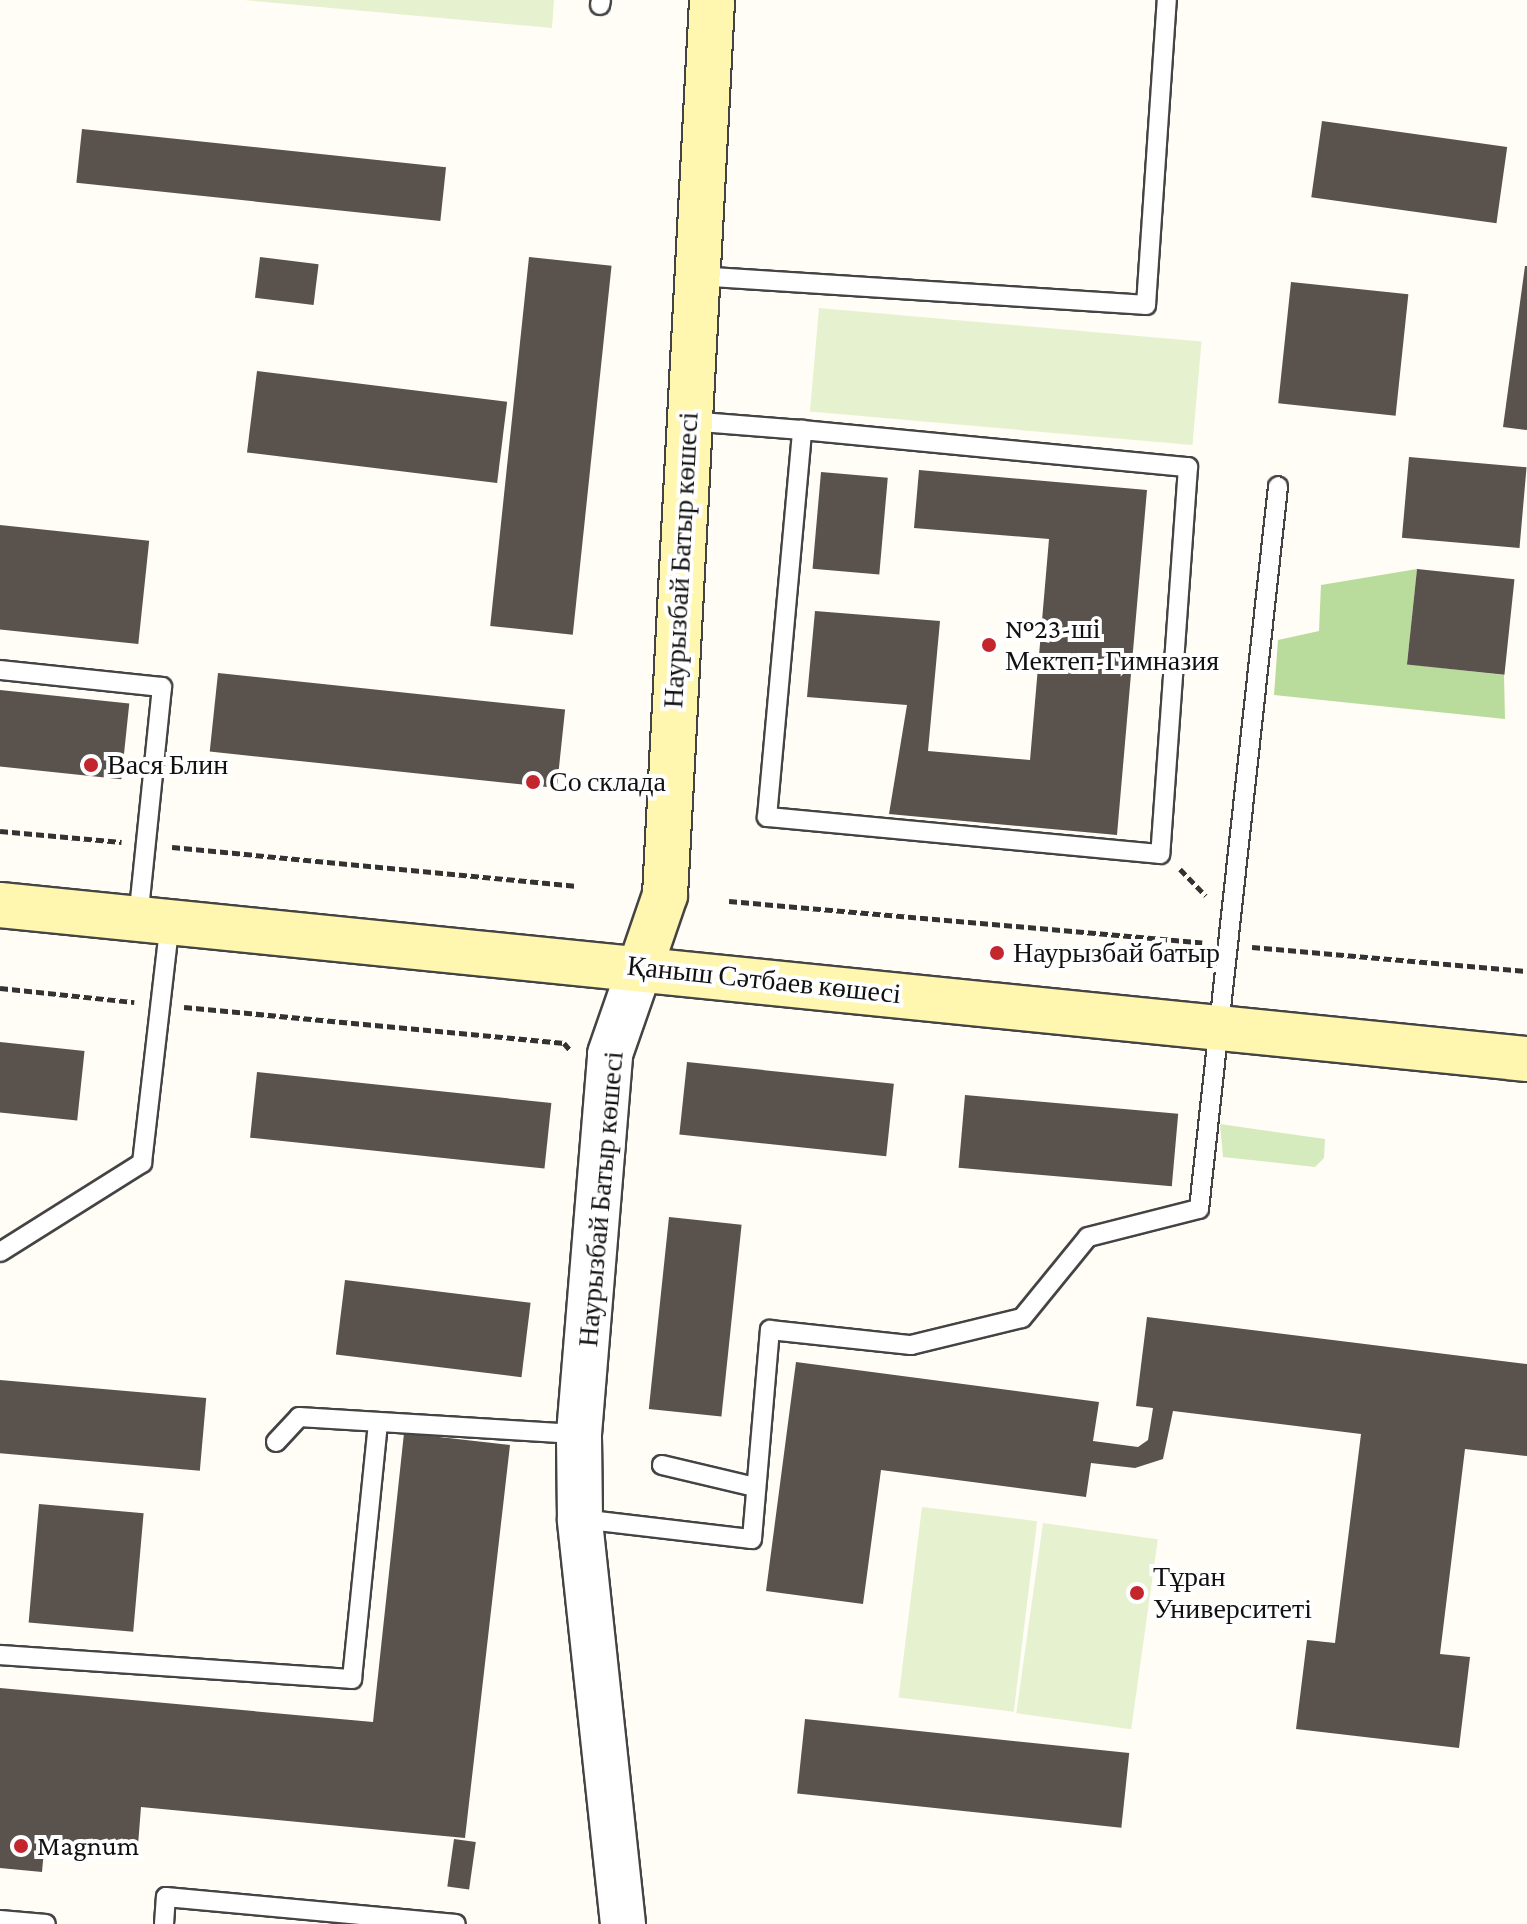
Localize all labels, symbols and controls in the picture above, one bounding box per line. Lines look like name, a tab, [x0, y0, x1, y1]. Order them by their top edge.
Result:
street label: Наурызбай Батыр көшесі	[656, 411, 706, 709]
place label: №23-ші Мектеп-Гимназия	[1005, 612, 1219, 678]
marker: №23-ші Мектеп-Гимназия	[980, 636, 998, 654]
place label: Вася Блин	[107, 748, 228, 782]
marker: Вася Блин	[82, 756, 100, 774]
place label: Со склада	[549, 765, 666, 799]
marker: Со склада	[524, 773, 542, 791]
place label: Наурызбай батыр	[1013, 936, 1220, 970]
marker: Наурызбай батыр	[988, 944, 1006, 962]
street label: Қаныш Сәтбаев көшесі	[625, 949, 903, 1011]
street label: Наурызбай Батыр көшесі	[571, 1050, 631, 1348]
place label: Тұран Университеті	[1153, 1560, 1312, 1626]
marker: Тұран Университеті	[1128, 1584, 1146, 1602]
place label: Magnum	[37, 1829, 139, 1863]
marker: Magnum	[12, 1837, 30, 1855]

